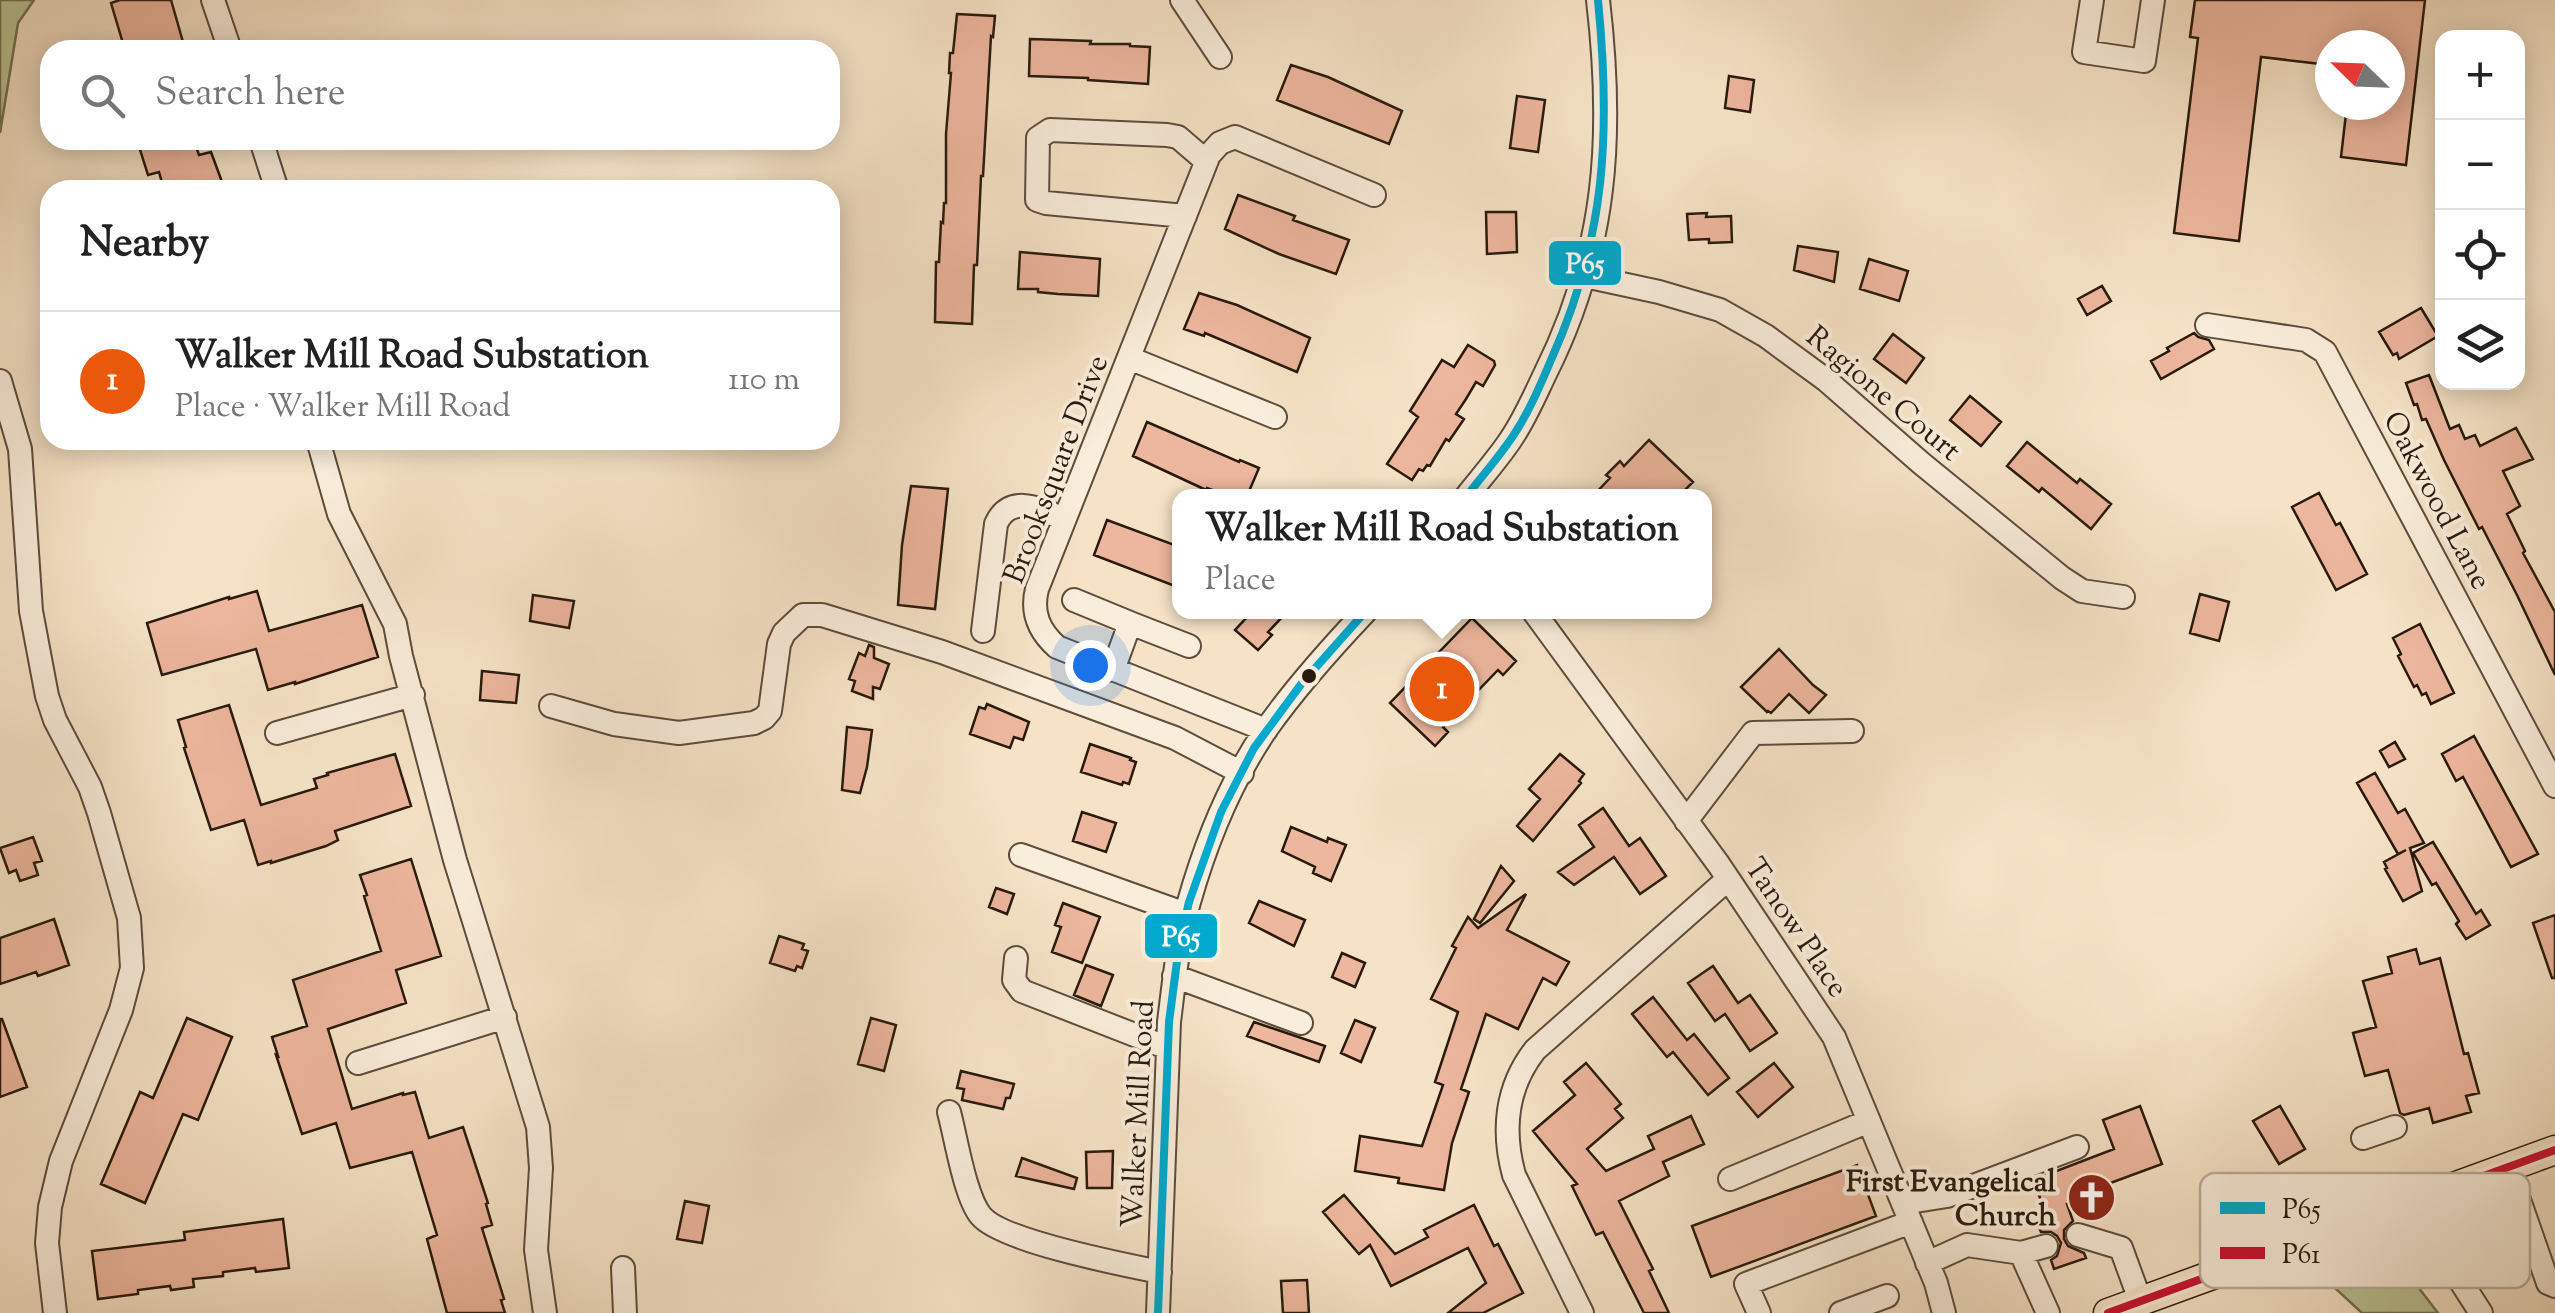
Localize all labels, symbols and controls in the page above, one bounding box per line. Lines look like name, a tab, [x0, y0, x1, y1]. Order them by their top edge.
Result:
north arrow	[2315, 30, 2405, 120]
map controls	[2435, 30, 2525, 390]
button: +	[2435, 30, 2525, 120]
search box	[40, 40, 840, 150]
icon: search	[75, 68, 130, 123]
text: Search here	[155, 68, 346, 122]
button: −	[2435, 120, 2525, 210]
button: locate	[2435, 210, 2525, 300]
text: Nearby	[80, 215, 209, 275]
line badge: P65	[1547, 239, 1623, 287]
text: P65	[1566, 246, 1605, 286]
button: layers	[2435, 300, 2525, 390]
street label: Ragione Court	[1796, 317, 1969, 473]
text: Walker Mill Road Substation	[175, 331, 649, 385]
street label: Brooksquare Drive	[994, 349, 1121, 591]
text: 1	[107, 358, 118, 404]
text: 110 m	[728, 358, 800, 404]
text: Place · Walker Mill Road	[175, 385, 511, 431]
street label: Oakwood Lane	[2371, 404, 2501, 598]
popup	[1172, 489, 1712, 619]
text: Walker Mill Road Substation	[1205, 504, 1679, 558]
text: Place	[1205, 558, 1276, 604]
your location	[1065, 640, 1116, 691]
pin: 1	[1410, 652, 1474, 726]
unlabelled marker	[1299, 666, 1319, 686]
street label: Tanow Place	[1732, 850, 1858, 1007]
line badge: P65	[1143, 912, 1219, 960]
text: P65	[1162, 919, 1201, 959]
street label: Walker Mill Road	[1112, 999, 1167, 1229]
place label: First Evangelical Church	[1846, 1162, 2057, 1239]
church icon: First Evangelical Church	[2065, 1172, 2117, 1224]
legend	[2200, 1173, 2530, 1288]
text: P65	[2282, 1191, 2321, 1231]
text: P61	[2282, 1236, 2321, 1276]

